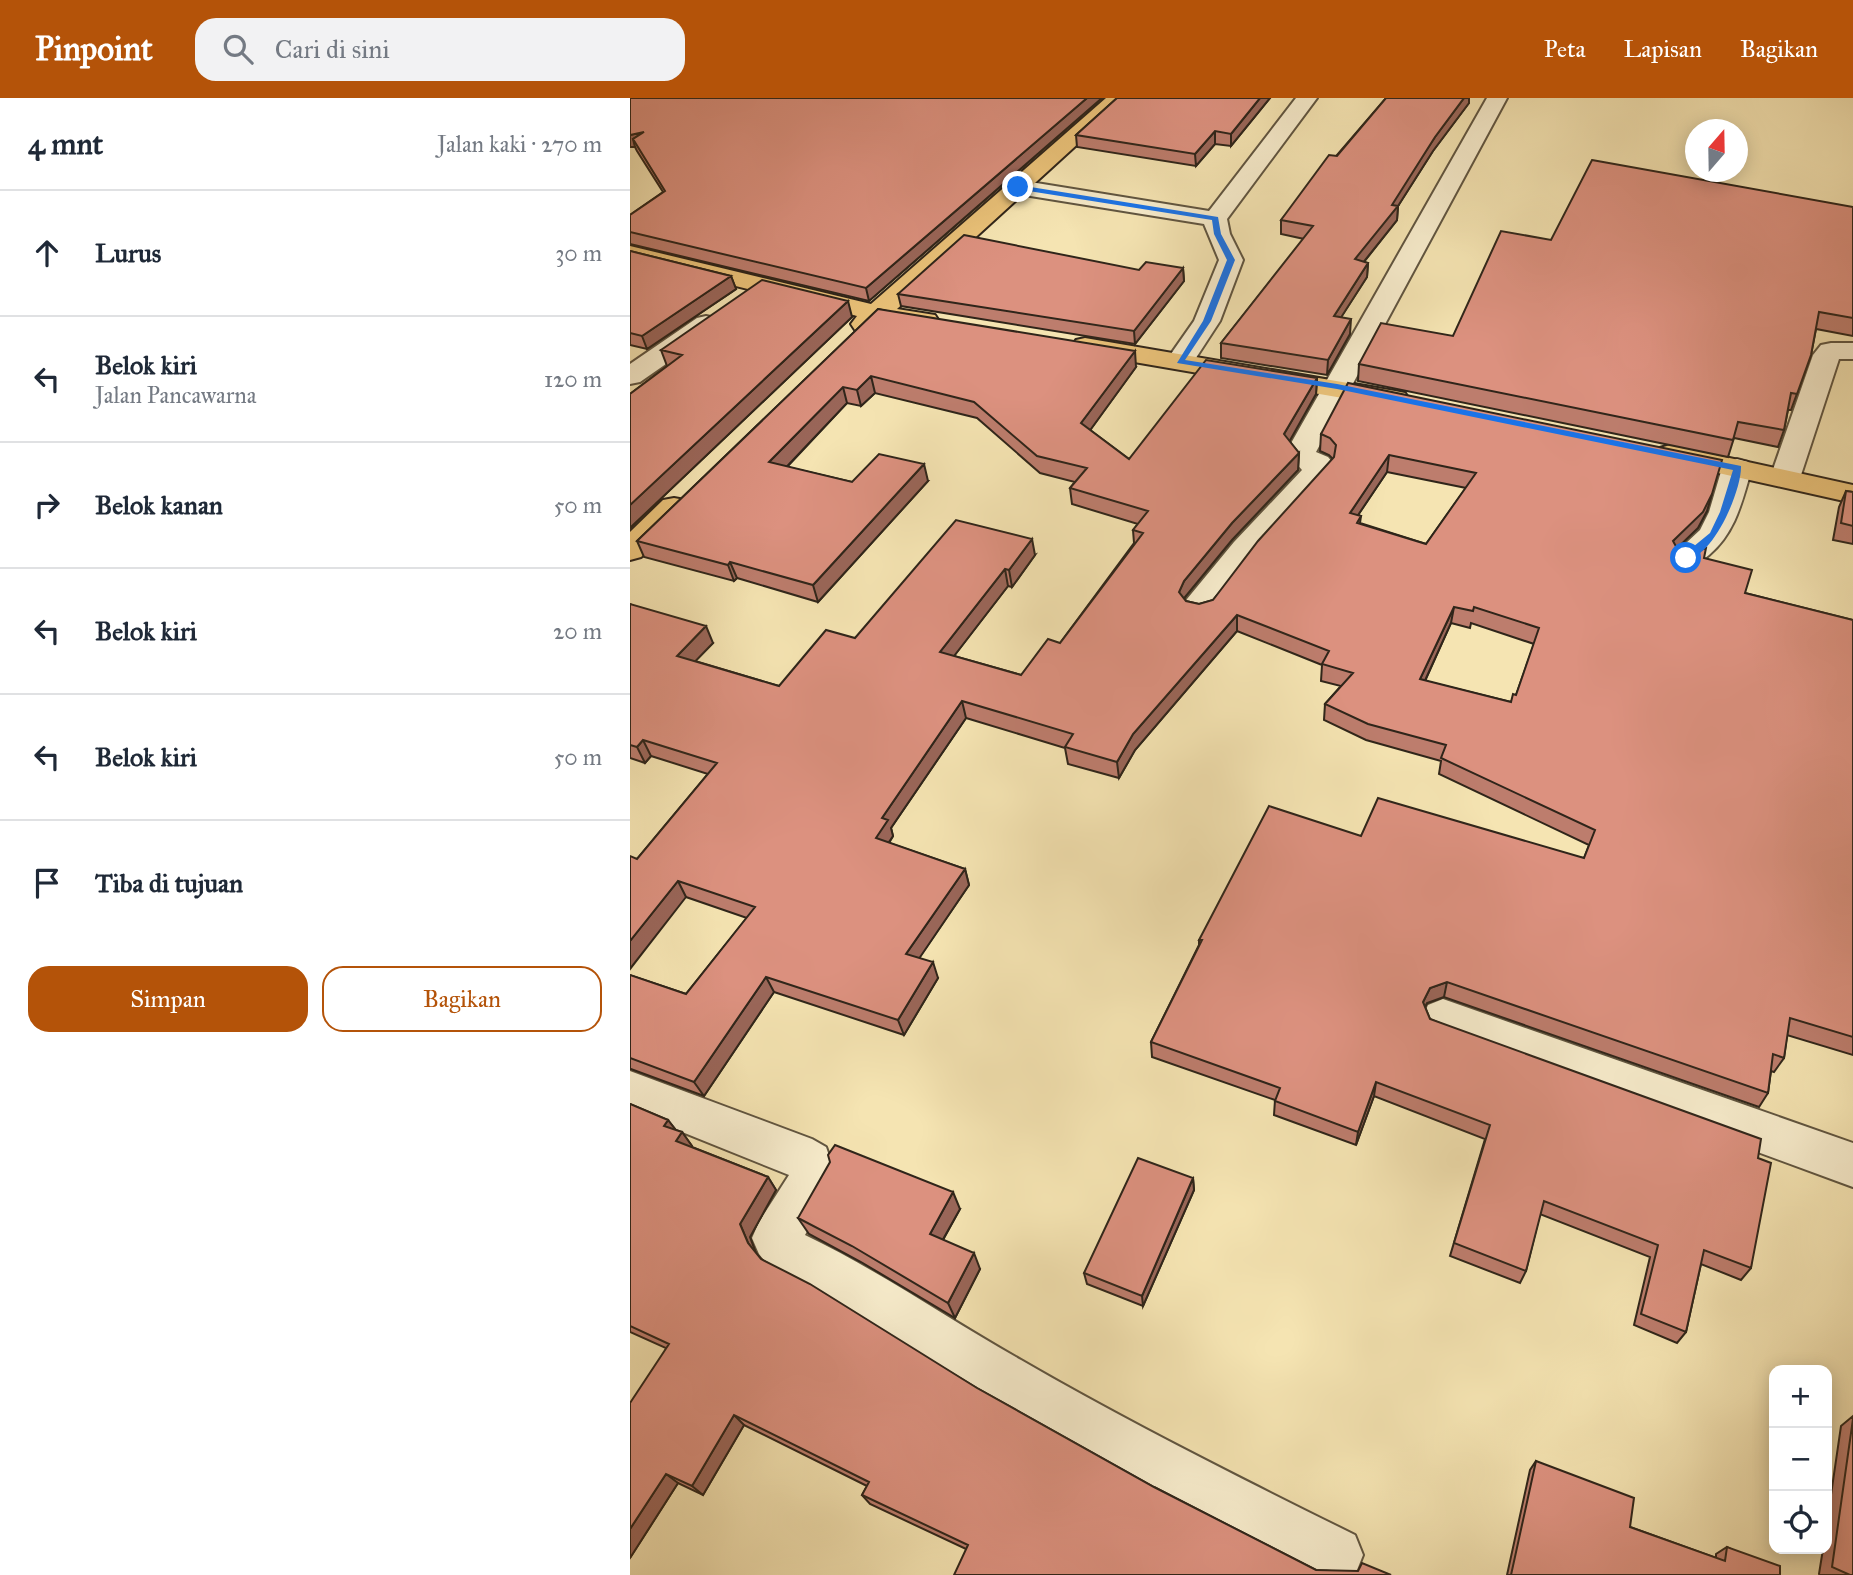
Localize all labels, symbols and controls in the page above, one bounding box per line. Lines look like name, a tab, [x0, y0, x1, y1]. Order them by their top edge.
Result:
search box	[195, 18, 685, 81]
text: Pinpoint	[35, 29, 153, 69]
icon: search	[219, 30, 257, 68]
text: Cari di sini	[275, 33, 390, 65]
text: Peta	[1544, 34, 1586, 64]
text: Lapisan	[1624, 34, 1702, 64]
text: Bagikan	[1740, 34, 1818, 64]
north arrow	[1685, 119, 1748, 182]
text: 4 mnt	[28, 126, 103, 162]
text: Jalan kaki · 270 m	[437, 130, 602, 158]
route end	[1002, 171, 1033, 202]
icon: ahead	[28, 234, 66, 272]
text: Lurus	[95, 237, 161, 269]
text: 30 m	[555, 239, 602, 267]
text: Belok kiri	[95, 349, 197, 381]
icon: left	[28, 360, 66, 398]
text: 120 m	[544, 365, 602, 393]
text: Jalan Pancawarna	[95, 381, 256, 409]
icon: right	[28, 486, 66, 524]
text: Belok kanan	[95, 489, 223, 521]
text: 50 m	[554, 491, 602, 519]
route start	[1670, 542, 1701, 573]
icon: left	[28, 612, 66, 650]
text: Belok kiri	[95, 615, 197, 647]
text: 20 m	[553, 617, 602, 645]
icon: left	[28, 738, 66, 776]
text: Belok kiri	[95, 741, 197, 773]
text: 50 m	[554, 743, 602, 771]
icon: arrive	[28, 864, 66, 902]
text: Tiba di tujuan	[95, 867, 243, 899]
button: Simpan	[28, 966, 308, 1032]
button: Bagikan	[322, 966, 602, 1032]
map controls	[1769, 1365, 1832, 1554]
button: +	[1769, 1365, 1832, 1428]
button: −	[1769, 1428, 1832, 1491]
button: locate	[1769, 1491, 1832, 1554]

